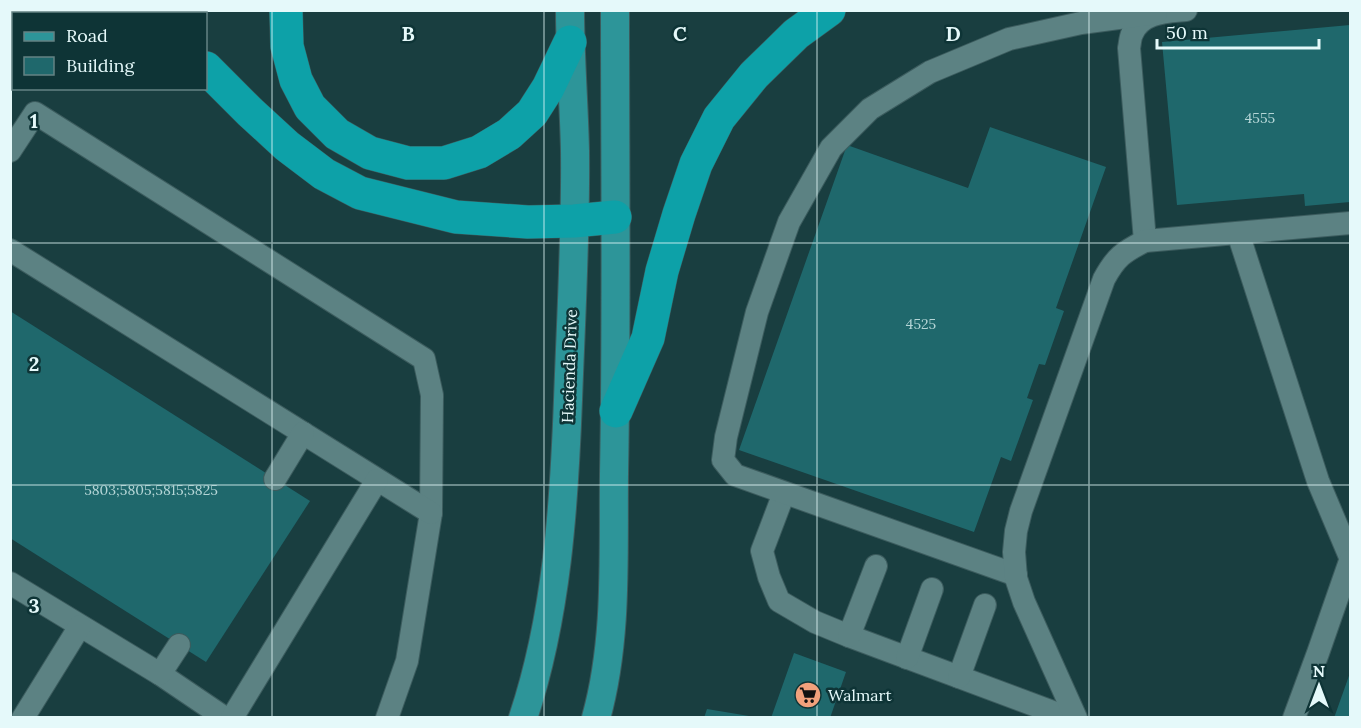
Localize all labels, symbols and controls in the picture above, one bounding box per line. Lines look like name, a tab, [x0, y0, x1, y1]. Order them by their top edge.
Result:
legend	[12, 12, 207, 90]
scale bar	[1157, 12, 1319, 50]
text: B	[401, 21, 415, 46]
text: C	[673, 21, 687, 46]
text: D	[945, 21, 961, 46]
text: 50 m	[1166, 21, 1208, 44]
text: Road	[66, 24, 108, 47]
text: Building	[66, 54, 136, 77]
text: 1	[30, 108, 38, 133]
house number: 4555	[1245, 109, 1275, 127]
street label: Hacienda Drive	[557, 308, 581, 423]
house number: 4525	[906, 315, 936, 333]
text: 2	[29, 351, 39, 376]
house number: 5803;5805;5815;5825	[84, 481, 218, 499]
text: 3	[28, 593, 40, 618]
north arrow	[1289, 656, 1349, 716]
text: N	[1313, 661, 1325, 681]
supermarket icon: Walmart	[793, 680, 823, 710]
place label: Walmart	[828, 685, 893, 705]

